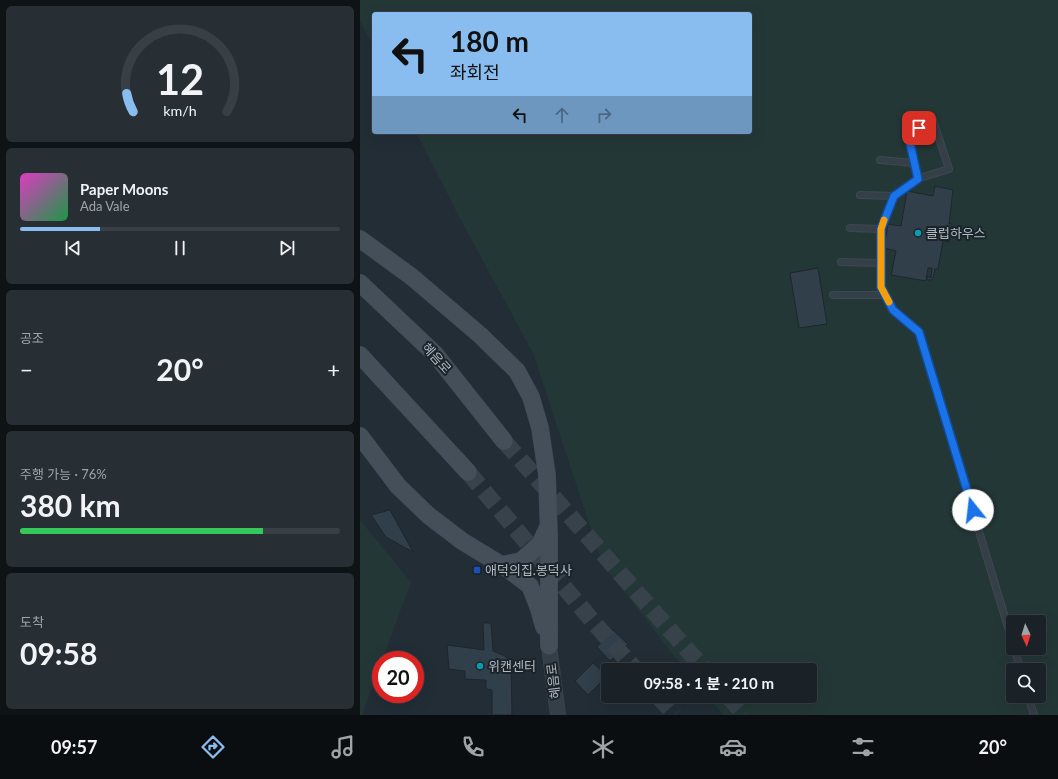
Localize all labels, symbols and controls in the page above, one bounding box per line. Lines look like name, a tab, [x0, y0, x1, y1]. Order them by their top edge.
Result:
text: 180 m	[450, 24, 529, 58]
icon: left	[384, 28, 436, 80]
text: 12	[156, 54, 204, 104]
text: 좌회전	[450, 61, 500, 83]
text: km/h	[163, 101, 197, 118]
icon: left	[509, 104, 531, 126]
icon: ahead	[551, 104, 573, 126]
icon: right	[593, 104, 615, 126]
pin	[902, 111, 936, 145]
icon: arrive	[908, 117, 930, 139]
text: Paper Moons	[80, 180, 168, 198]
text: Ada Vale	[80, 198, 130, 214]
place label: 클럽하우스	[926, 225, 986, 241]
marker: 클럽하우스	[913, 228, 923, 238]
icon: previous	[62, 237, 84, 259]
icon: pause	[169, 237, 191, 259]
icon: next	[276, 237, 298, 259]
text: 공조	[20, 330, 44, 346]
street label: 혜음로	[419, 339, 455, 377]
text: 20°	[156, 351, 204, 387]
text: −	[20, 356, 33, 383]
text: +	[327, 356, 340, 383]
text: 주행 가능 · 76%	[20, 466, 107, 482]
text: 380 km	[20, 487, 121, 523]
position arrow	[952, 489, 994, 531]
place label: 애덕의집.봉덕사	[485, 562, 572, 578]
marker: 애덕의집.봉덕사	[472, 565, 482, 575]
text: 도착	[20, 614, 44, 630]
north arrow	[1006, 615, 1046, 655]
map controls	[1006, 615, 1046, 703]
text: 09:58	[20, 635, 97, 671]
speed limit sign: 20	[372, 651, 424, 703]
place label: 위캔센터	[488, 658, 536, 674]
marker: 위캔센터	[475, 661, 485, 671]
street label: 혜음로	[543, 662, 563, 700]
button: search	[1006, 663, 1046, 703]
text: 09:58 · 1 분 · 210 m	[644, 674, 774, 692]
icon: directions	[199, 733, 227, 761]
icon: music	[329, 733, 357, 761]
icon: phone	[459, 733, 487, 761]
icon: climate	[589, 733, 617, 761]
icon: car	[719, 733, 747, 761]
icon: filters	[849, 733, 877, 761]
text: 09:57	[51, 736, 97, 758]
text: 20°	[979, 736, 1007, 758]

